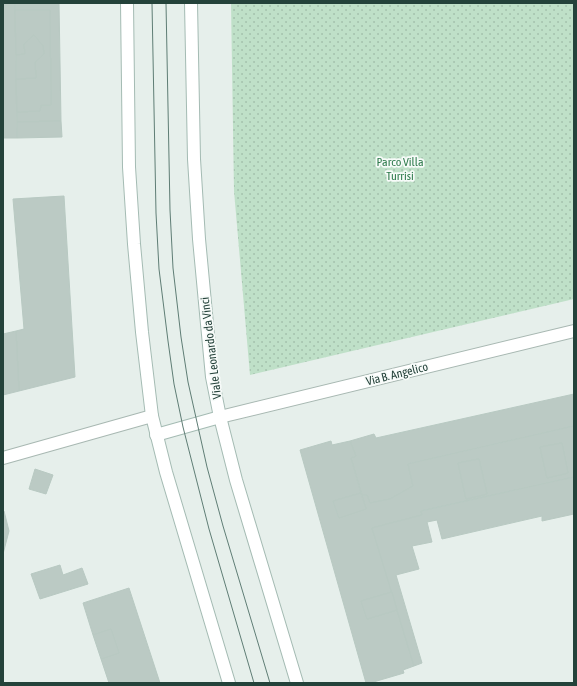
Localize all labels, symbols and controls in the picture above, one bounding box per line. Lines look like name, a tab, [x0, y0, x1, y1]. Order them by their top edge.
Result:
park label: Parco Villa Turrisi	[376, 155, 424, 183]
street label: Viale Leonardo da Vinci	[198, 296, 224, 400]
street label: Via B. Angelico	[365, 359, 430, 388]

